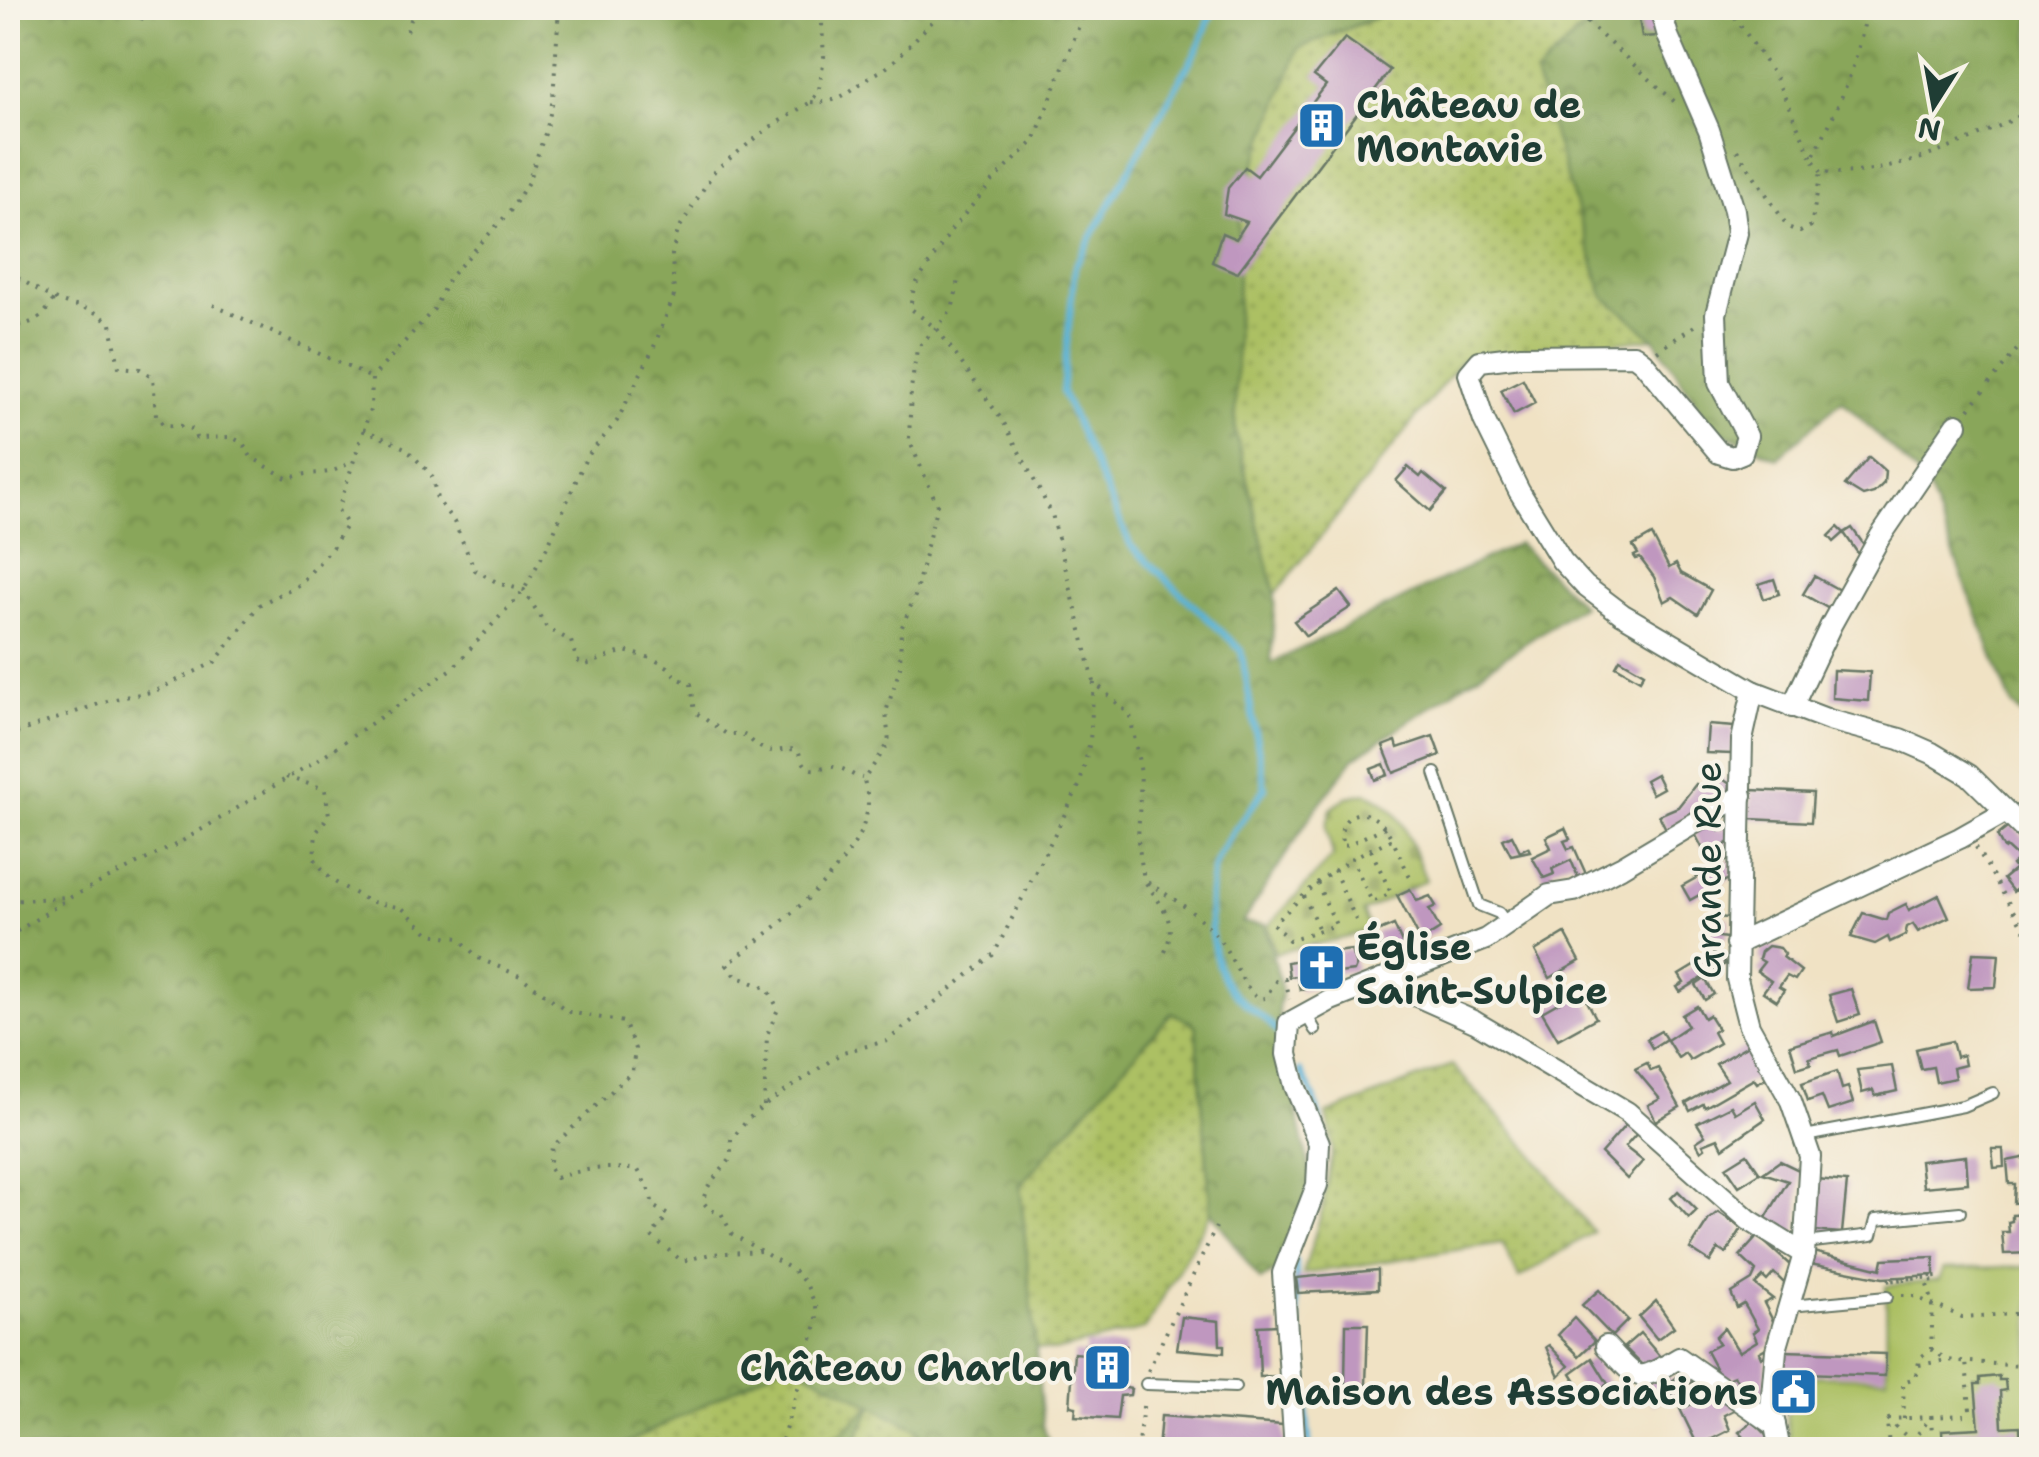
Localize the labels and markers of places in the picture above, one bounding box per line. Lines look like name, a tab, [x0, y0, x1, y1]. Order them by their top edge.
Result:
place label: Château de Montavie	[1356, 79, 1582, 174]
building icon: Château de Montavie	[1295, 100, 1347, 152]
place label: Église Saint-Sulpice	[1356, 921, 1608, 1016]
church icon: Église Saint-Sulpice	[1295, 942, 1347, 994]
building icon: Château Charlon	[1082, 1341, 1134, 1393]
place label: Château Charlon	[739, 1342, 1073, 1393]
public building icon: Maison des Associations	[1767, 1365, 1819, 1417]
place label: Maison des Associations	[1265, 1366, 1758, 1417]

